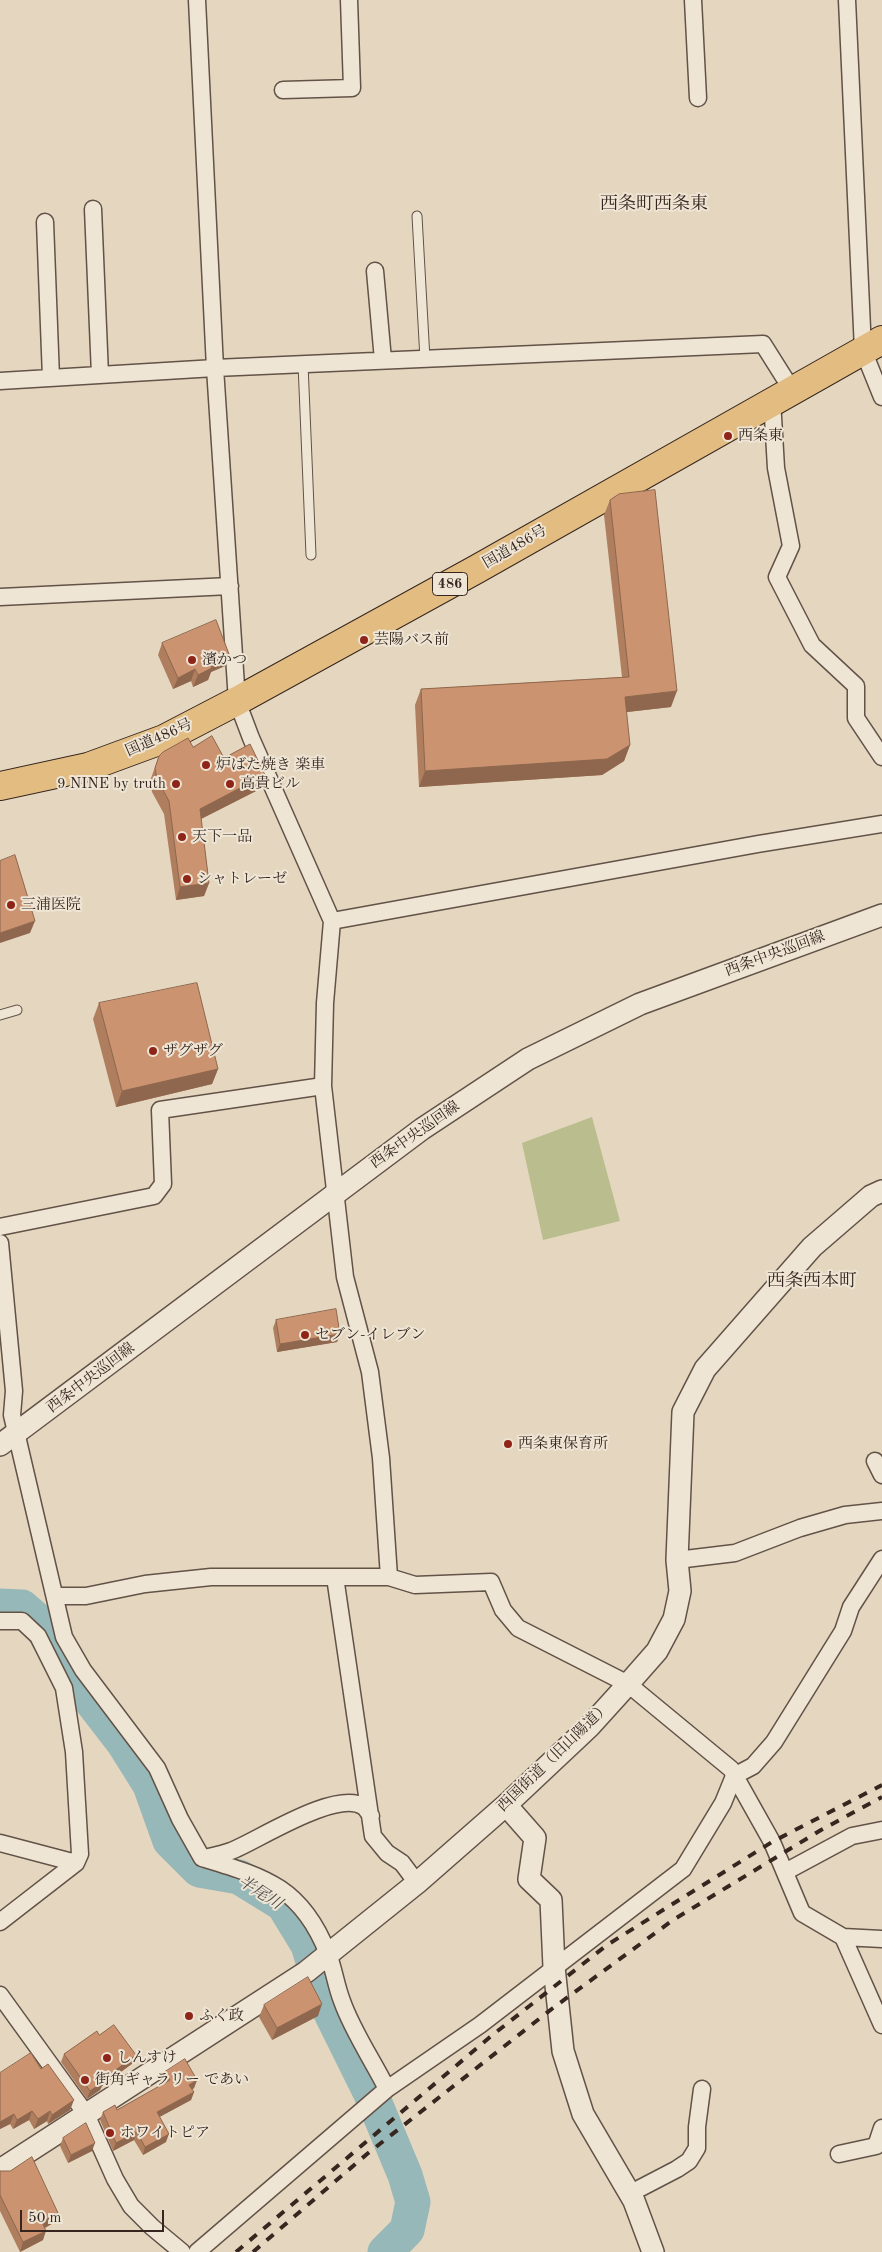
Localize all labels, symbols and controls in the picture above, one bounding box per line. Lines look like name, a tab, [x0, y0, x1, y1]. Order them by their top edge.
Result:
district label: 西条町西条東	[600, 193, 708, 215]
place label: 西条東	[738, 427, 783, 445]
marker: 西条東	[722, 430, 734, 442]
street label: 国道486号	[480, 521, 550, 573]
road number: 486	[432, 572, 468, 596]
place label: 芸陽バス前	[374, 631, 449, 649]
marker: 芸陽バス前	[358, 634, 370, 646]
place label: 濱かつ	[202, 651, 247, 669]
marker: 濱かつ	[186, 654, 198, 666]
street label: 国道486号	[123, 715, 195, 761]
place label: 炉ばた焼き 楽車	[216, 756, 325, 774]
marker: 炉ばた焼き 楽車	[200, 759, 212, 771]
place label: 9 NINE by truth	[57, 775, 166, 793]
place label: 高貴ビル	[240, 775, 300, 793]
marker: 9 NINE by truth	[170, 778, 182, 790]
marker: 高貴ビル	[224, 778, 236, 790]
place label: 天下一品	[192, 828, 252, 846]
marker: 天下一品	[176, 831, 188, 843]
place label: シャトレーゼ	[197, 870, 287, 888]
marker: シャトレーゼ	[181, 873, 193, 885]
place label: 三浦医院	[21, 896, 81, 914]
marker: 三浦医院	[5, 899, 17, 911]
street label: 西条中央巡回線	[723, 928, 827, 980]
place label: ザグザグ	[163, 1042, 223, 1060]
marker: ザグザグ	[147, 1045, 159, 1057]
street label: 西条中央巡回線	[367, 1098, 463, 1172]
district label: 西条西本町	[767, 1270, 857, 1292]
place label: セブン-イレブン	[315, 1326, 426, 1344]
marker: セブン-イレブン	[299, 1329, 311, 1341]
street label: 西条中央巡回線	[44, 1339, 138, 1417]
place label: 西条東保育所	[518, 1435, 608, 1453]
marker: 西条東保育所	[502, 1438, 514, 1450]
street label: 西国街道（旧山陽道）	[494, 1698, 614, 1816]
water label: 半尾川	[235, 1872, 285, 1914]
place label: ふく政	[199, 2007, 244, 2025]
marker: ふく政	[183, 2010, 195, 2022]
place label: しんすけ	[117, 2049, 177, 2067]
marker: しんすけ	[101, 2052, 113, 2064]
place label: 街角ギャラリー であい	[95, 2071, 249, 2089]
marker: 街角ギャラリー であい	[79, 2074, 91, 2086]
place label: ホワイトピア	[120, 2124, 210, 2142]
marker: ホワイトピア	[104, 2127, 116, 2139]
scale bar	[22, 2200, 166, 2232]
text: 50 m	[28, 2211, 62, 2226]

